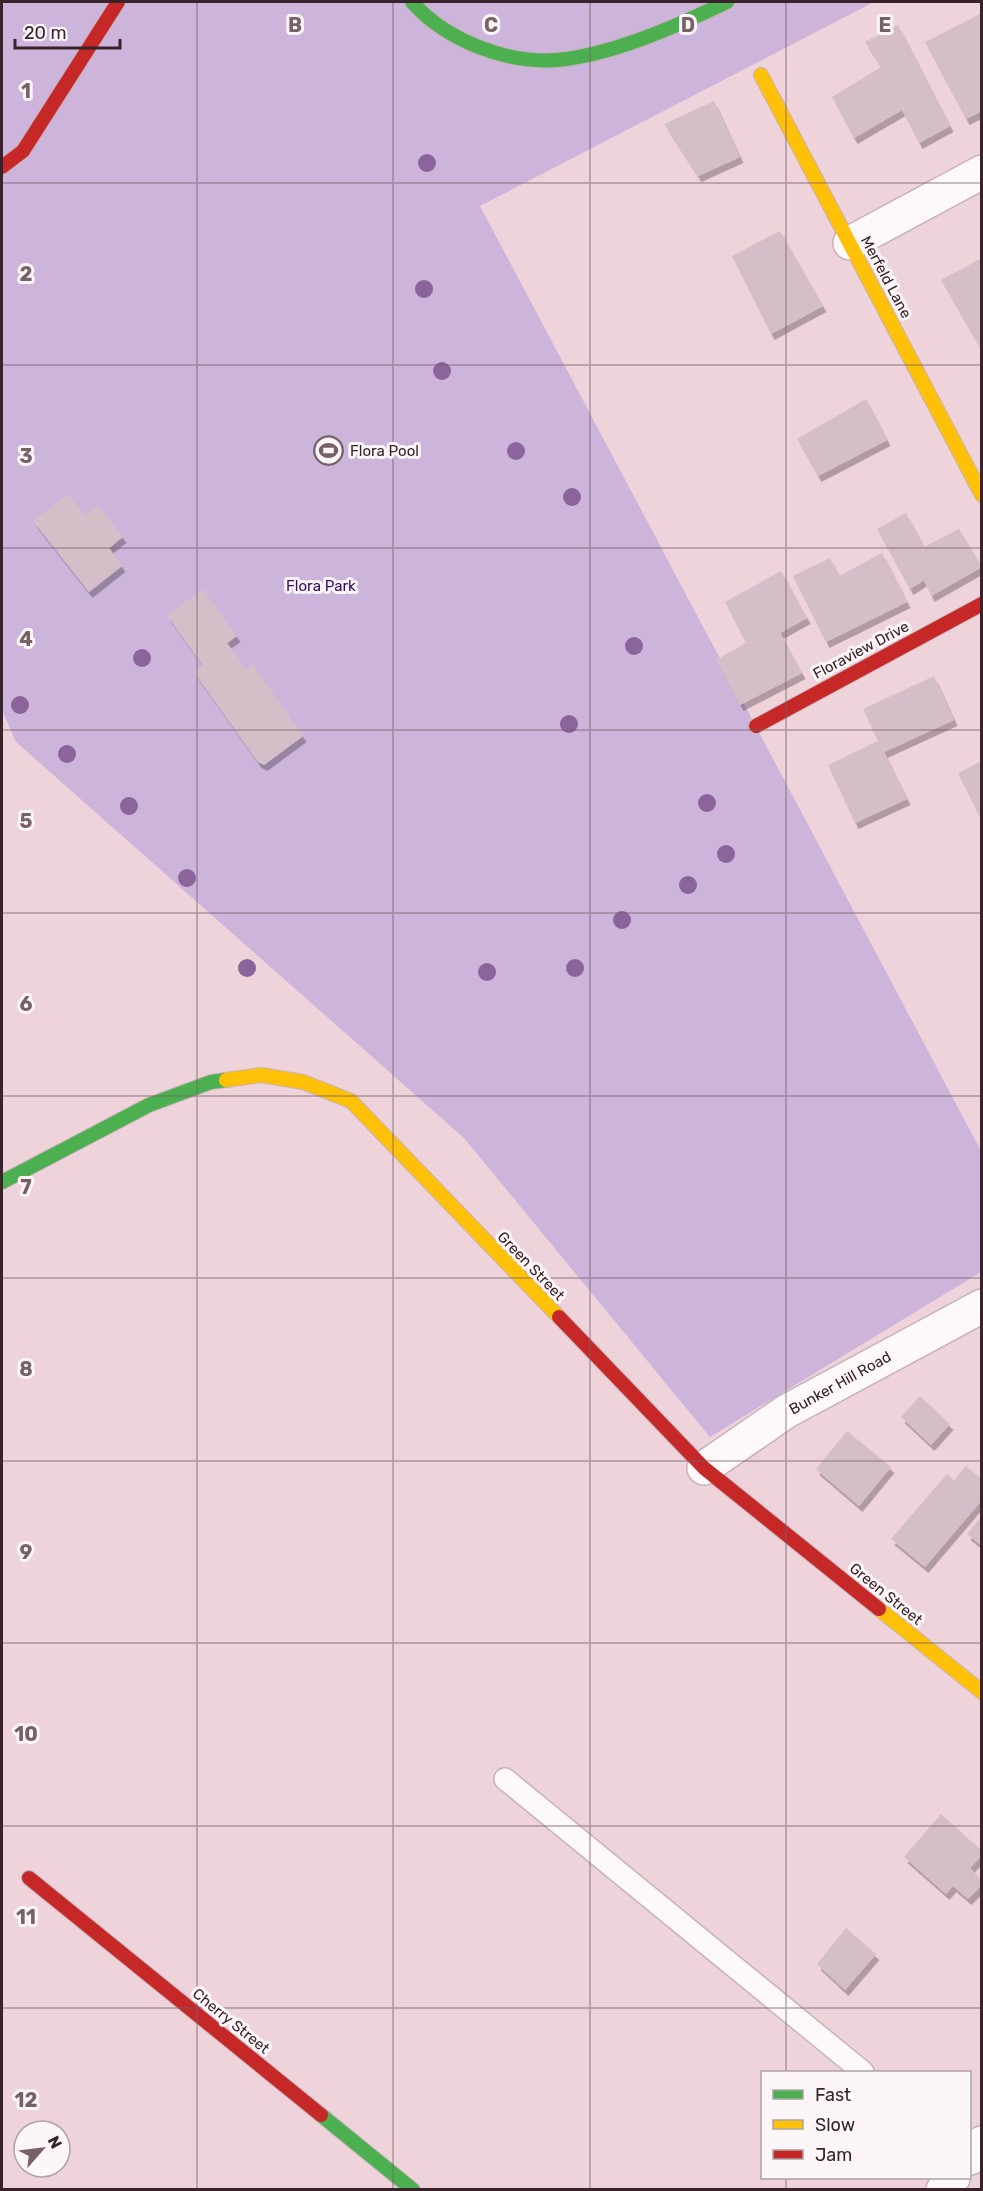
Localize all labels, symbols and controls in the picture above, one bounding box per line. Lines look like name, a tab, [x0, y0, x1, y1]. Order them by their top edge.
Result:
scale bar	[15, 12, 120, 50]
text: B	[288, 13, 302, 37]
text: C	[484, 13, 498, 37]
text: D	[681, 13, 695, 37]
text: E	[879, 13, 891, 37]
text: 20 m	[24, 22, 66, 44]
text: 1	[21, 79, 31, 103]
street label: Merfeld Lane	[857, 233, 915, 321]
text: 2	[20, 262, 33, 286]
sports icon: Flora Pool	[313, 435, 345, 467]
place label: Flora Pool	[350, 442, 419, 460]
text: 3	[19, 444, 33, 468]
park label: Flora Park	[286, 577, 356, 595]
street label: Floraview Drive	[810, 617, 912, 683]
text: 4	[19, 627, 33, 651]
text: 5	[20, 809, 33, 833]
text: 6	[19, 992, 33, 1016]
text: 7	[20, 1175, 32, 1199]
street label: Green Street	[494, 1228, 568, 1304]
street label: Bunker Hill Road	[786, 1348, 894, 1418]
text: 8	[19, 1357, 33, 1381]
text: 9	[20, 1540, 33, 1564]
street label: Green Street	[846, 1559, 926, 1629]
text: 10	[14, 1722, 38, 1746]
text: 11	[16, 1905, 36, 1929]
street label: Cherry Street	[189, 1984, 273, 2058]
legend	[761, 2071, 971, 2179]
text: Fast	[815, 2084, 851, 2106]
text: 12	[15, 2088, 37, 2112]
text: Slow	[815, 2114, 855, 2136]
north arrow	[12, 2119, 72, 2179]
text: N	[44, 2133, 66, 2152]
text: Jam	[815, 2144, 852, 2166]

